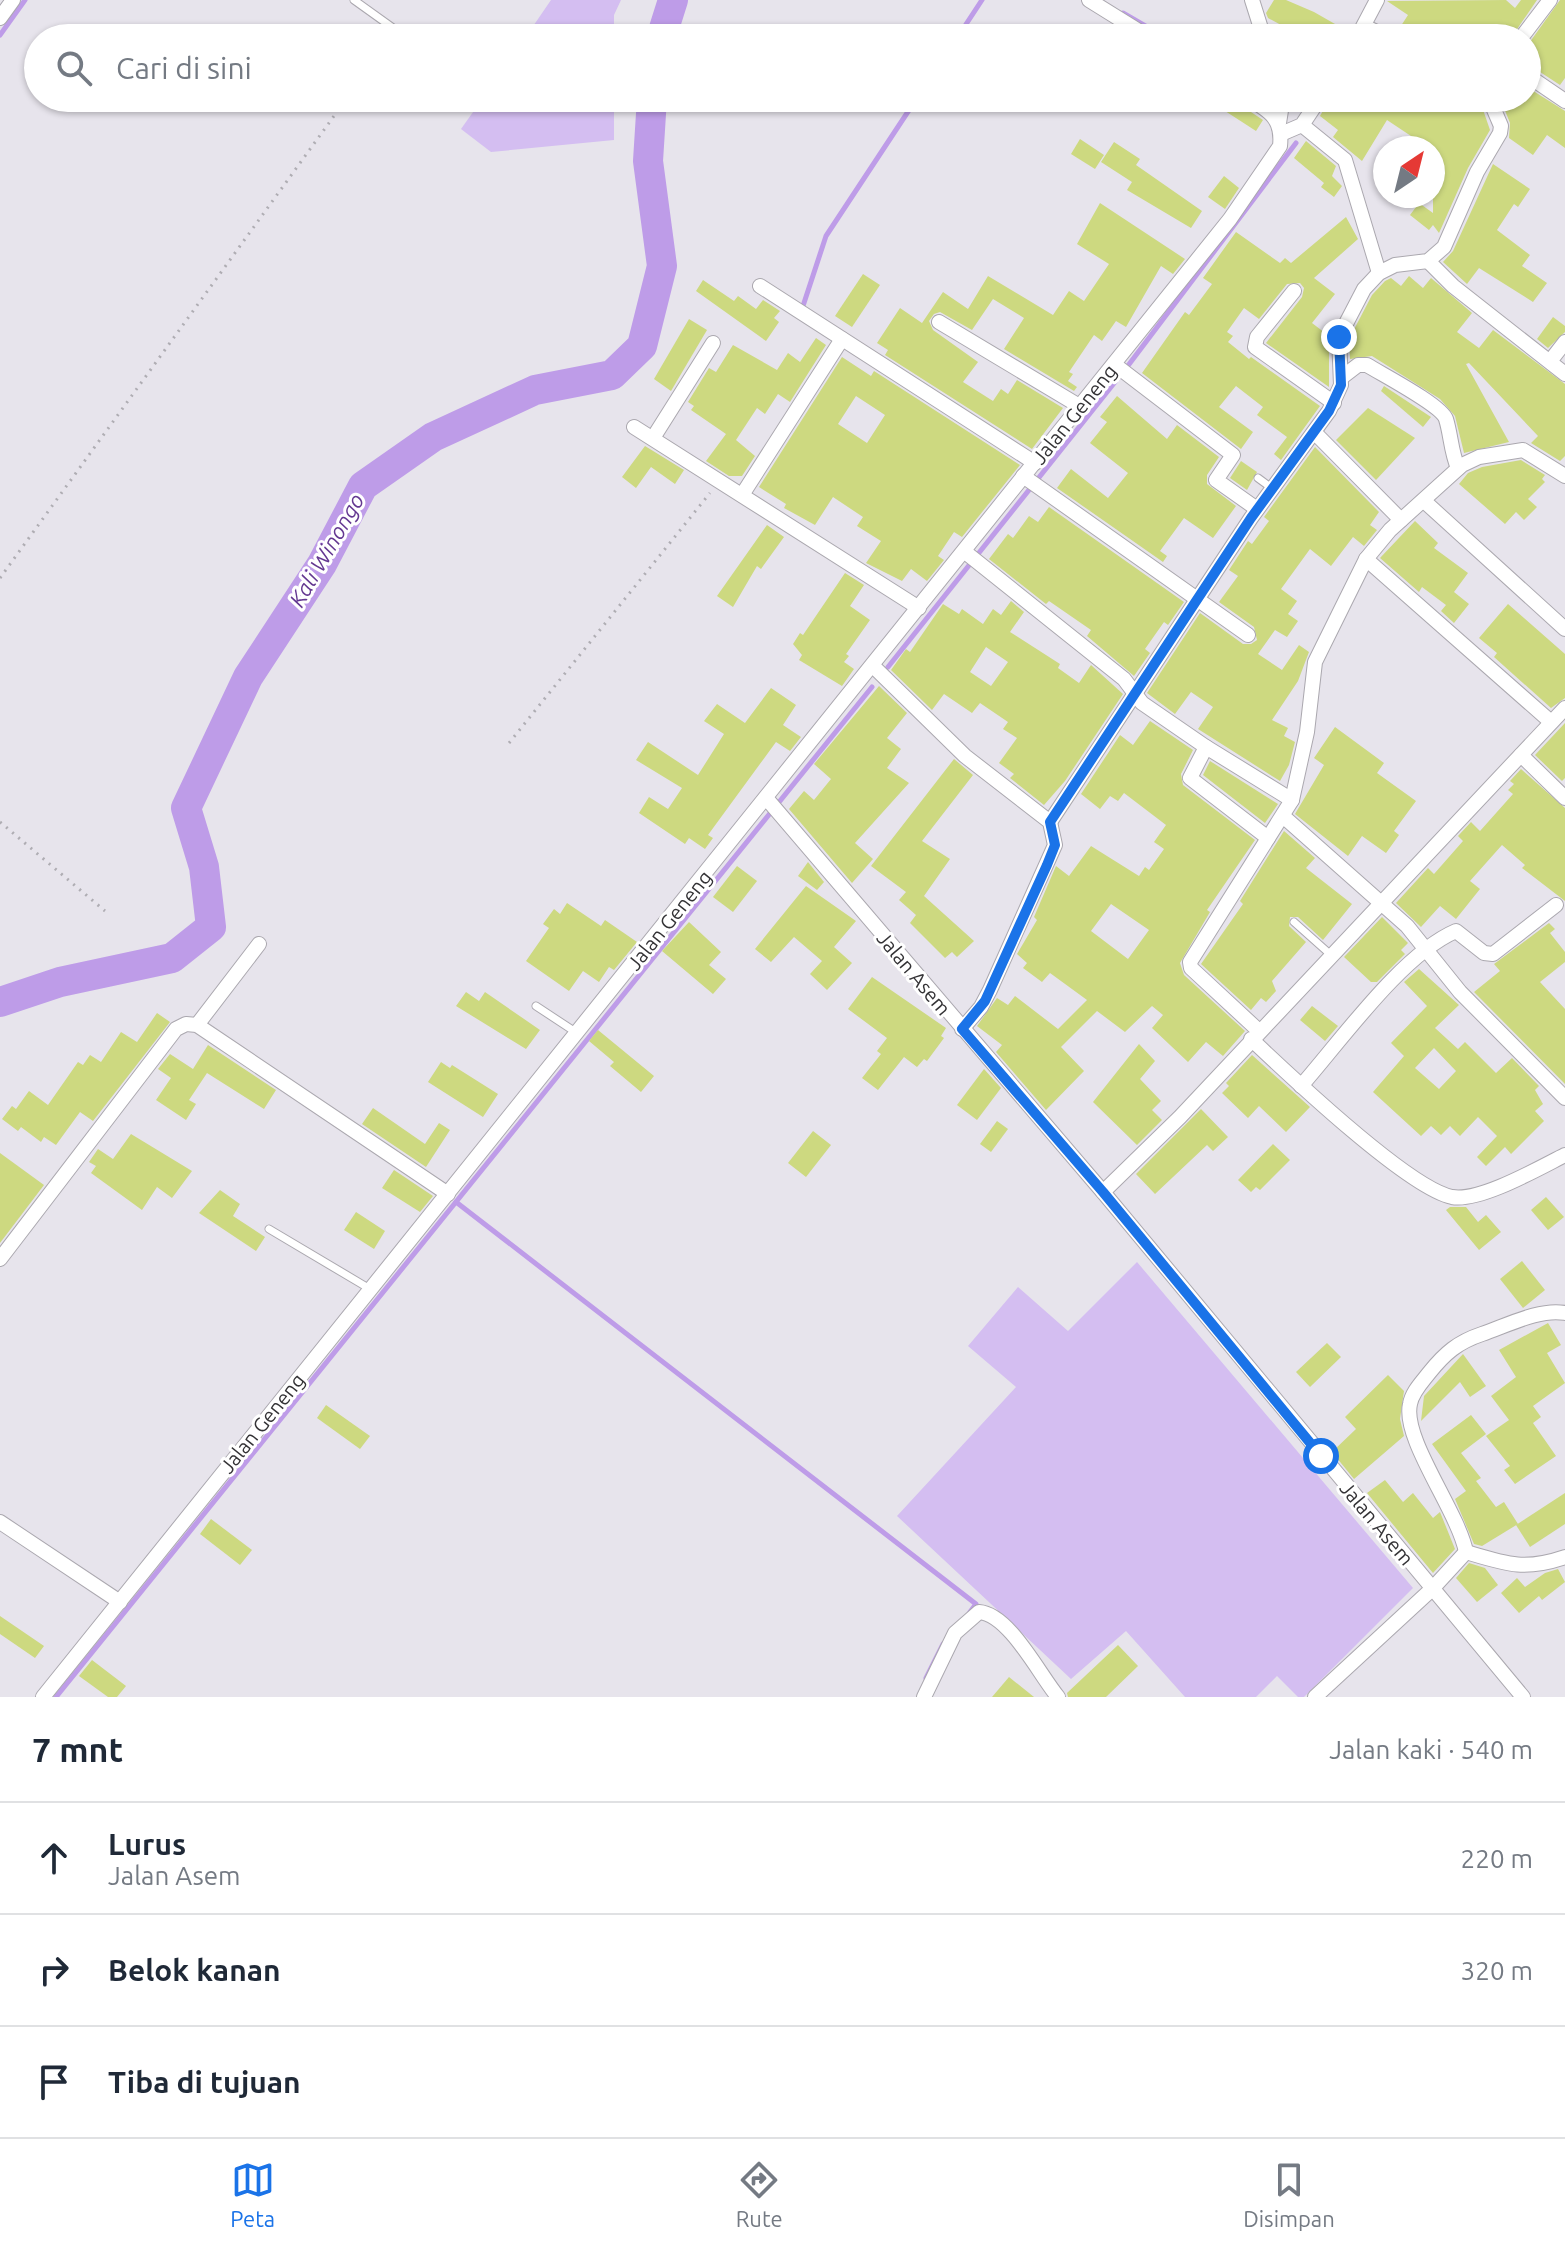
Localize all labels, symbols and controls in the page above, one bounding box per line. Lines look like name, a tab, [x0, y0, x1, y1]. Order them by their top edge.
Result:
search box	[24, 24, 1541, 112]
icon: search	[52, 46, 96, 90]
text: Cari di sini	[116, 51, 252, 85]
north arrow	[1373, 136, 1445, 208]
route end	[1321, 319, 1357, 355]
street label: Jalan Geneng	[1027, 360, 1121, 468]
water label: Kali Winongo	[283, 489, 369, 611]
street label: Jalan Geneng	[622, 866, 716, 974]
street label: Jalan Asem	[872, 927, 956, 1019]
street label: Jalan Geneng	[215, 1369, 309, 1477]
route start	[1303, 1438, 1339, 1474]
street label: Jalan Asem	[1335, 1477, 1419, 1569]
text: 7 mnt	[32, 1730, 123, 1768]
text: Jalan kaki · 540 m	[1329, 1735, 1533, 1764]
text: Lurus	[108, 1827, 186, 1861]
icon: ahead	[32, 1836, 76, 1880]
text: 220 m	[1461, 1844, 1533, 1873]
text: Jalan Asem	[108, 1861, 241, 1890]
icon: right	[32, 1948, 76, 1992]
text: Belok kanan	[108, 1953, 281, 1987]
text: 320 m	[1461, 1956, 1533, 1985]
icon: arrive	[32, 2060, 76, 2104]
text: Tiba di tujuan	[108, 2065, 301, 2099]
tab: Peta	[230, 2158, 275, 2231]
tab: Rute	[736, 2158, 783, 2231]
tab: Disimpan	[1243, 2158, 1335, 2231]

